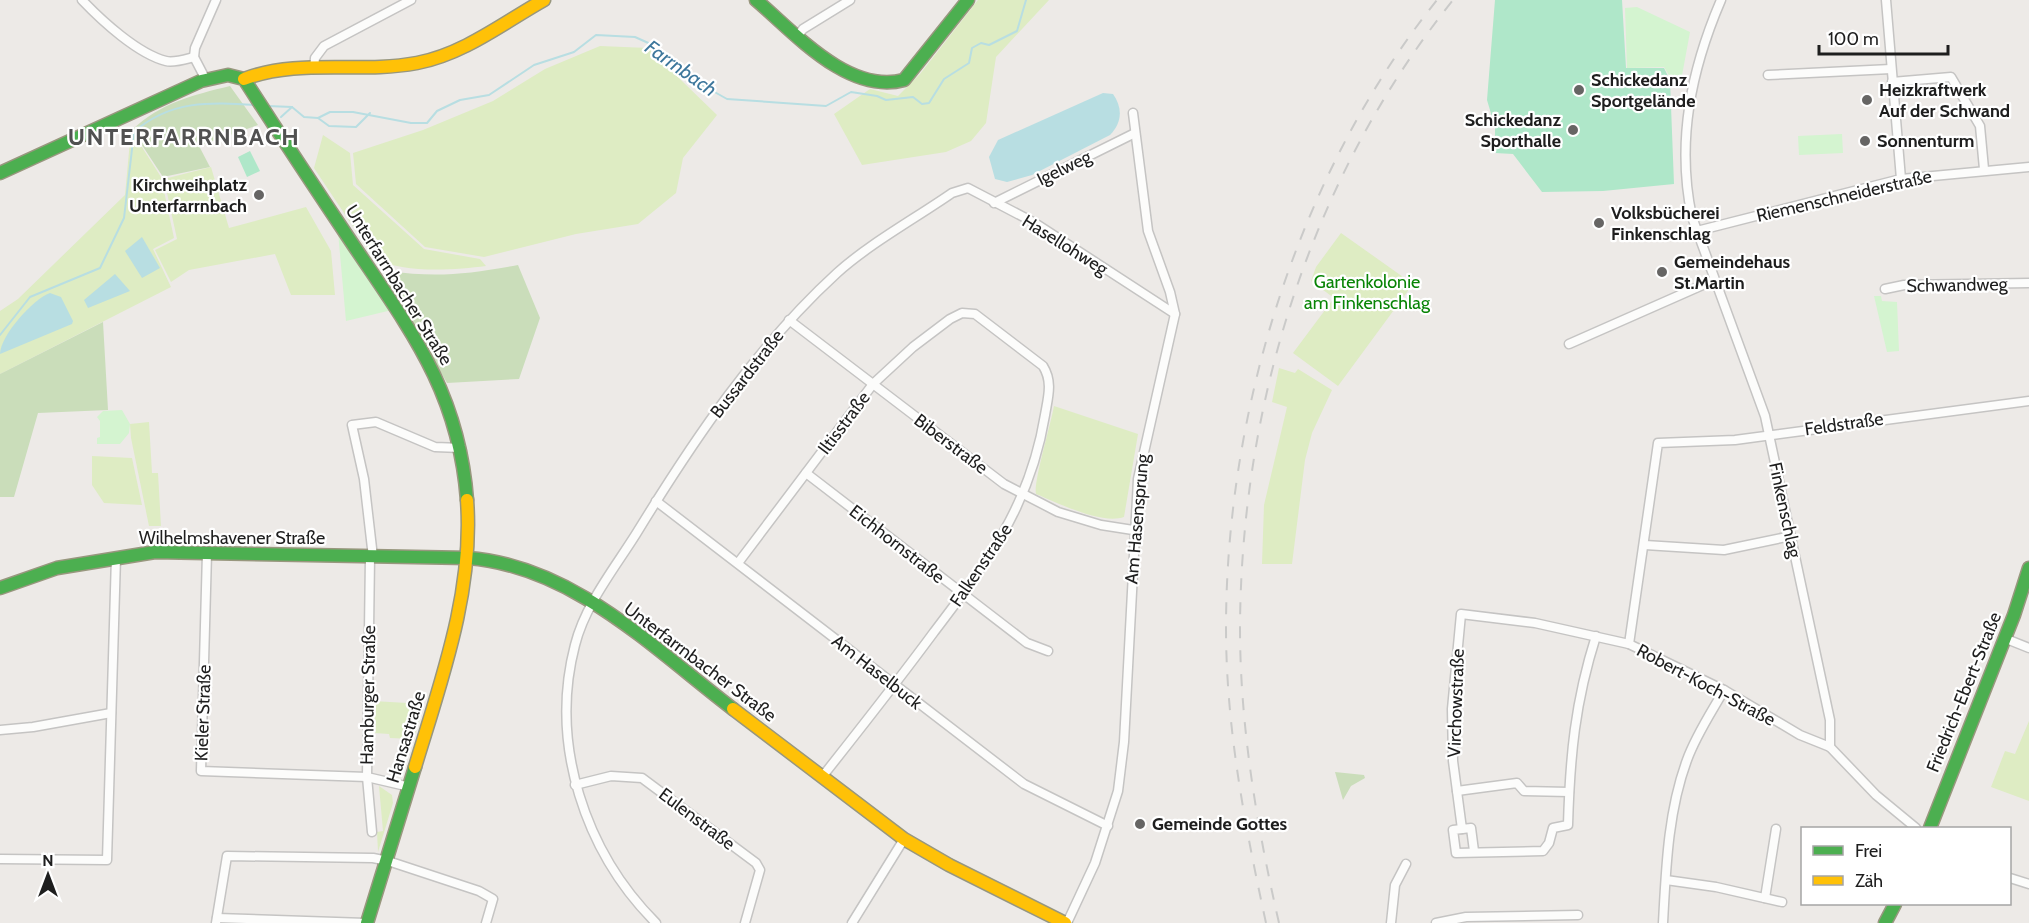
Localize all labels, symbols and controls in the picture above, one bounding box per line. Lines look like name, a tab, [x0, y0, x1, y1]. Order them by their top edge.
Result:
scale bar	[1819, 18, 1948, 56]
text: 100 m	[1828, 28, 1879, 50]
water label: Farrnbach	[641, 35, 721, 101]
place label: Schickedanz Sportgelände	[1591, 69, 1695, 112]
place label: Heizkraftwerk Auf der Schwand	[1879, 79, 2010, 122]
marker: Schickedanz Sportgelände	[1572, 83, 1586, 97]
marker: Heizkraftwerk Auf der Schwand	[1860, 93, 1874, 107]
place label: Schickedanz Sporthalle	[1465, 109, 1561, 152]
district label: UNTERFARRNBACH	[68, 122, 300, 151]
marker: Schickedanz Sporthalle	[1566, 123, 1580, 137]
place label: Sonnenturm	[1877, 130, 1974, 152]
marker: Sonnenturm	[1858, 134, 1872, 148]
street label: Igelweg	[1033, 145, 1096, 191]
street label: Riemenschneiderstraße	[1754, 165, 1934, 227]
place label: Kirchweihplatz Unterfarrnbach	[129, 174, 247, 217]
marker: Kirchweihplatz Unterfarrnbach	[252, 188, 266, 202]
street label: Unterfarrnbacher Straße	[341, 201, 457, 369]
place label: Volksbücherei Finkenschlag	[1611, 202, 1720, 245]
street label: Hasellohweg	[1018, 210, 1113, 281]
marker: Volksbücherei Finkenschlag	[1592, 216, 1606, 230]
place label: Gemeindehaus St.Martin	[1674, 251, 1791, 294]
marker: Gemeindehaus St.Martin	[1655, 265, 1669, 279]
park label: Gartenkolonie am Finkenschlag	[1304, 271, 1431, 314]
street label: Schwandweg	[1906, 273, 2009, 297]
street label: Bussardstraße	[706, 325, 788, 423]
street label: Iltisstraße	[813, 387, 875, 459]
street label: Feldstraße	[1803, 408, 1885, 440]
street label: Biberstraße	[910, 409, 992, 479]
street label: Am Hasensprung	[1120, 452, 1154, 585]
street label: Finkenschlag	[1764, 460, 1806, 561]
street label: Eichhornstraße	[845, 500, 949, 588]
street label: Falkenstraße	[945, 519, 1017, 611]
street label: Wilhelmshavener Straße	[139, 527, 325, 549]
street label: Unterfarrnbacher Straße	[619, 598, 781, 726]
street label: Friedrich-Ebert-Straße	[1922, 609, 2006, 775]
street label: Hamburger Straße	[356, 625, 380, 765]
street label: Am Haselbuck	[827, 630, 927, 715]
street label: Robert-Koch-Straße	[1633, 639, 1779, 731]
street label: Virchowstraße	[1443, 648, 1469, 758]
street label: Kieler Straße	[190, 664, 216, 762]
street label: Hansastraße	[382, 689, 430, 785]
street label: Eulenstraße	[655, 783, 739, 855]
place label: Gemeinde Gottes	[1152, 813, 1288, 835]
marker: Gemeinde Gottes	[1133, 817, 1147, 831]
legend	[1801, 827, 2011, 905]
text: Frei	[1855, 840, 1882, 862]
north arrow	[18, 845, 78, 905]
text: N	[42, 851, 54, 870]
text: Zäh	[1855, 870, 1883, 892]

